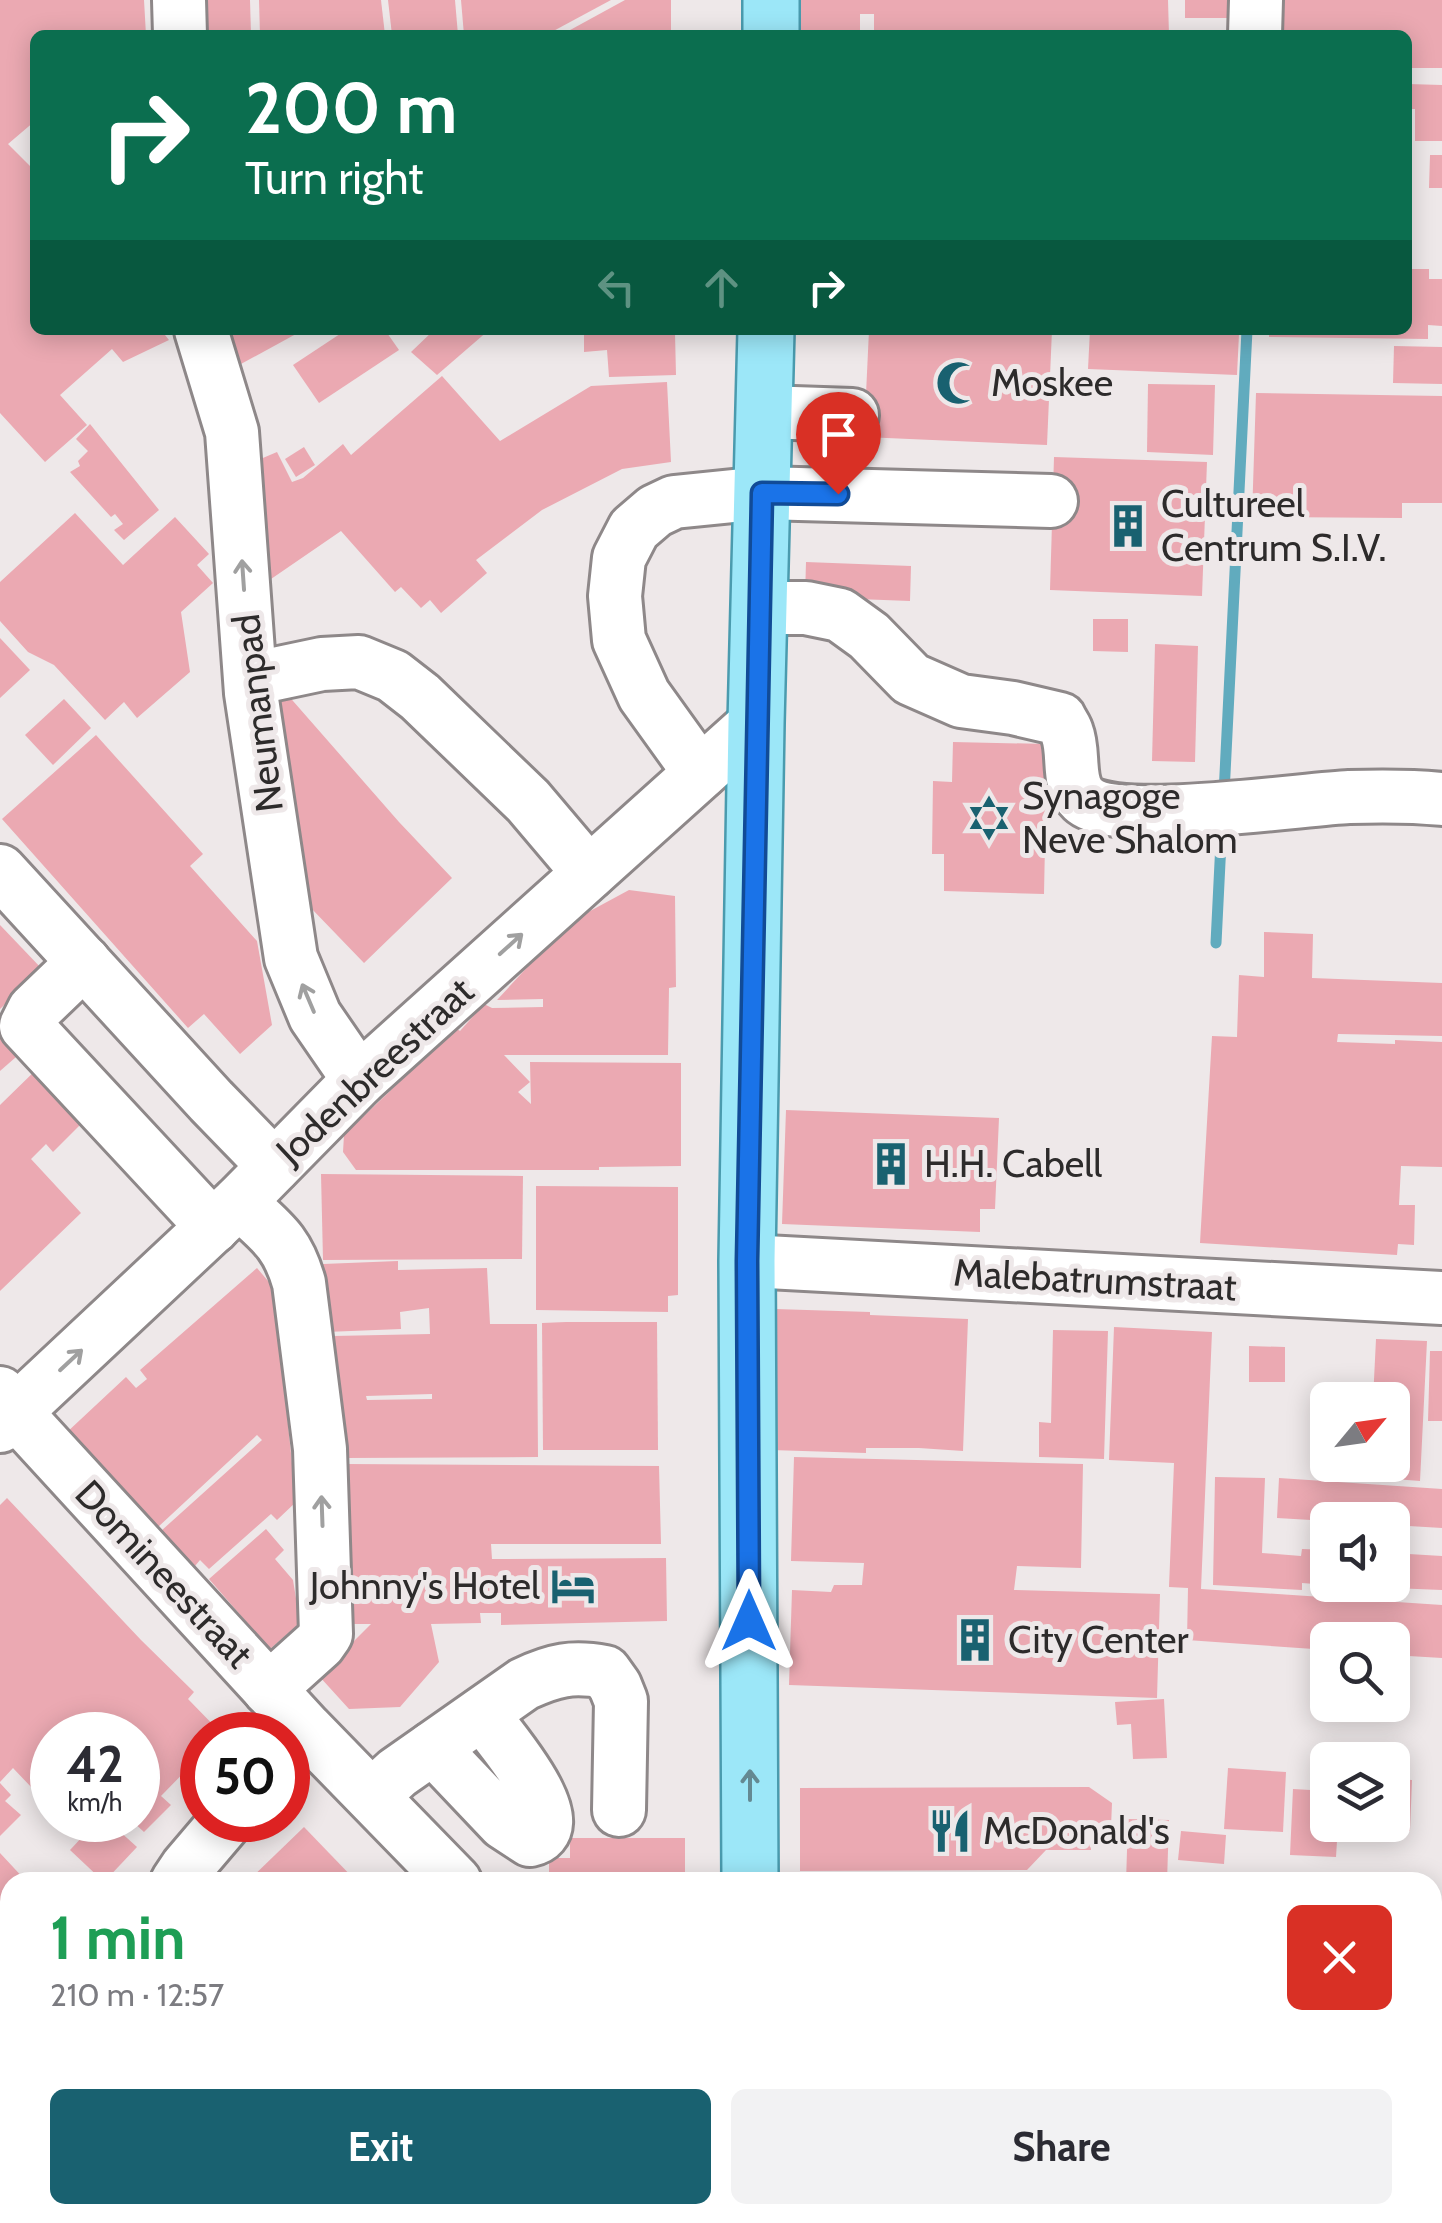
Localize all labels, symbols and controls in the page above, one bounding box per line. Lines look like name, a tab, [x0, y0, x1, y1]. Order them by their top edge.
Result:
text: 200 m	[245, 65, 457, 151]
icon: right	[80, 70, 210, 200]
text: Turn right	[245, 151, 424, 205]
icon: left	[589, 260, 644, 315]
icon: ahead	[694, 260, 749, 315]
icon: right	[799, 260, 854, 315]
mosque icon: Moskee	[934, 359, 982, 407]
place label: Moskee	[991, 359, 1113, 406]
pin	[796, 392, 881, 495]
icon: arrive	[811, 407, 866, 462]
place label: Cultureel Centrum S.I.V.	[1161, 480, 1386, 571]
building icon: Cultureel Centrum S.I.V.	[1104, 502, 1152, 550]
one-way arrow	[233, 559, 252, 591]
street label: Neumanpad	[222, 611, 293, 815]
place label: Synagoge Neve Shalom	[1022, 772, 1238, 863]
synagogue icon: Synagoge Neve Shalom	[965, 794, 1013, 842]
one-way arrow	[498, 933, 523, 956]
street label: Jodenbreestraat	[266, 967, 483, 1175]
one-way arrow	[298, 983, 316, 1014]
building icon: H.H. Cabell	[867, 1140, 915, 1188]
place label: H.H. Cabell	[924, 1140, 1102, 1187]
street label: Malebatrumstraat	[952, 1249, 1238, 1310]
one-way arrow	[58, 1349, 83, 1372]
north arrow	[1310, 1382, 1410, 1482]
map controls	[1310, 1382, 1410, 1842]
street label: Domineestraat	[66, 1470, 263, 1677]
one-way arrow	[313, 1495, 332, 1527]
button: sound	[1310, 1502, 1410, 1602]
place label: Johnny's Hotel	[309, 1562, 540, 1609]
hotel icon: Johnny's Hotel	[549, 1562, 597, 1610]
position arrow	[697, 1569, 801, 1673]
building icon: City Center	[951, 1616, 999, 1664]
place label: City Center	[1008, 1616, 1189, 1663]
button: search	[1310, 1622, 1410, 1722]
speed limit sign: 50	[180, 1712, 310, 1842]
text: 42	[66, 1734, 124, 1795]
button: layers	[1310, 1742, 1410, 1842]
one-way arrow	[740, 1770, 760, 1802]
text: km/h	[68, 1787, 122, 1817]
restaurant icon: McDonald's	[926, 1807, 974, 1855]
place label: McDonald's	[983, 1807, 1170, 1854]
text: 1 min	[50, 1901, 185, 1974]
button: close	[1287, 1905, 1392, 2010]
text: 210 m · 12:57	[50, 1975, 224, 2014]
button: Exit	[50, 2089, 711, 2204]
button: Share	[731, 2089, 1392, 2204]

